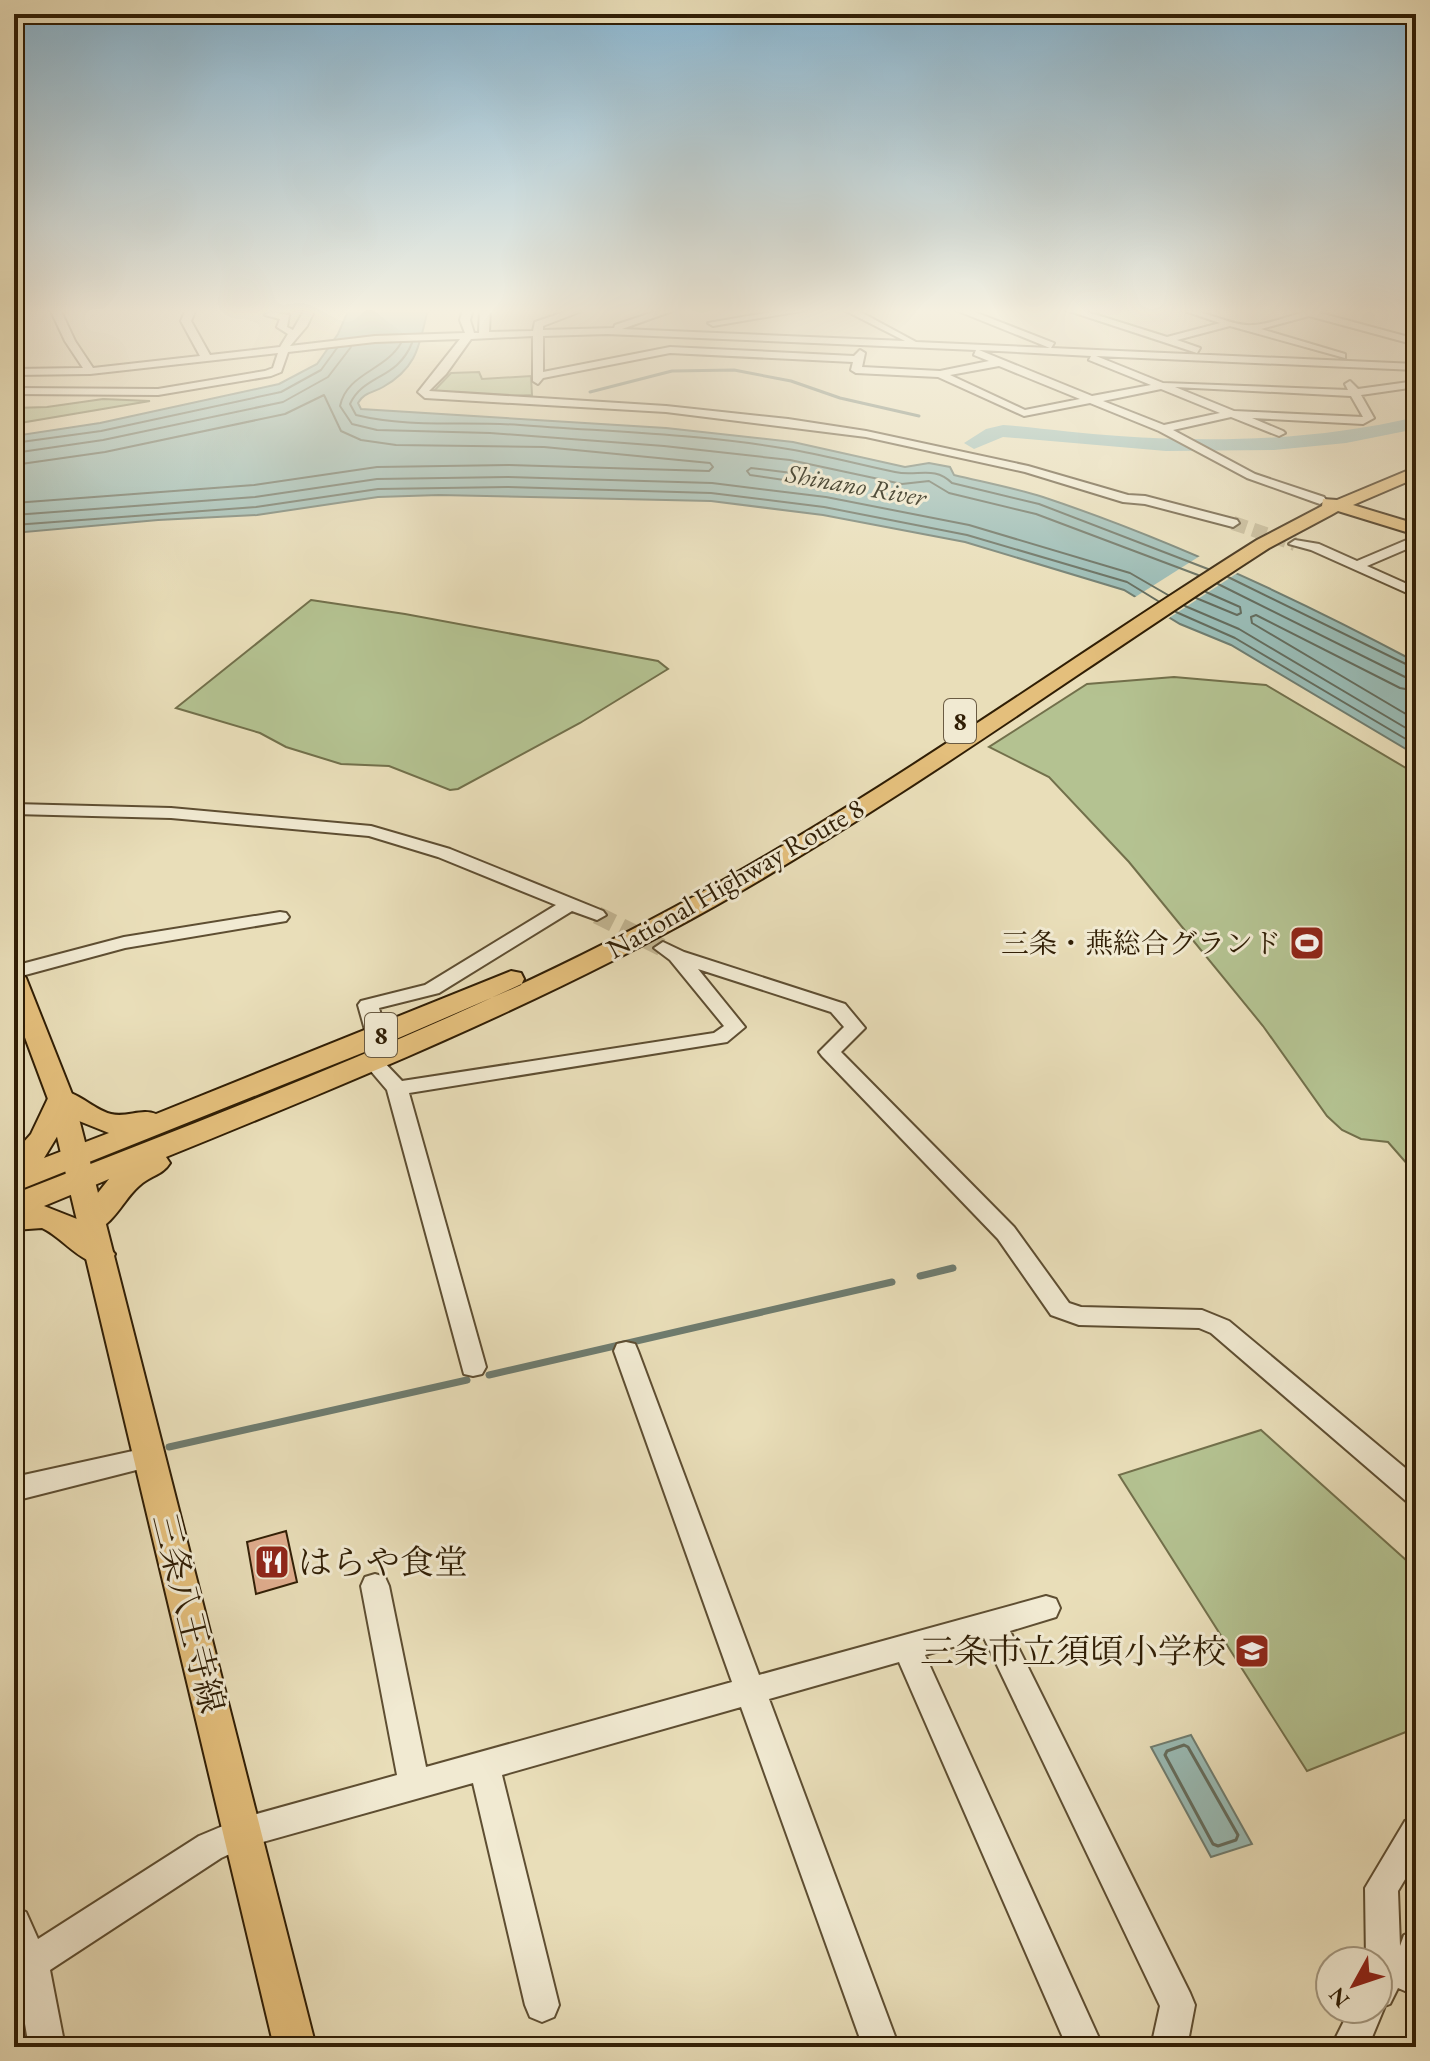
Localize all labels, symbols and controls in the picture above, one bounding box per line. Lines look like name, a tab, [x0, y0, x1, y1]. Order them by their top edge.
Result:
water label: Shinano River	[782, 456, 930, 514]
road number: 8	[944, 699, 976, 743]
street label: National Highway Route 8	[600, 790, 870, 966]
sports icon: 三条・燕総合グランド	[1288, 924, 1326, 962]
place label: 三条・燕総合グランド	[1001, 925, 1281, 961]
road number: 8	[365, 1013, 397, 1057]
street label: 三条八王寺線	[143, 1509, 235, 1717]
place label: はらや食堂	[298, 1540, 468, 1584]
restaurant icon: はらや食堂	[253, 1543, 291, 1581]
place label: 三条市立須頃小学校	[920, 1629, 1226, 1673]
school or university icon: 三条市立須頃小学校	[1233, 1632, 1271, 1670]
north arrow	[1314, 1945, 1394, 2025]
text: N	[1322, 1981, 1356, 2014]

